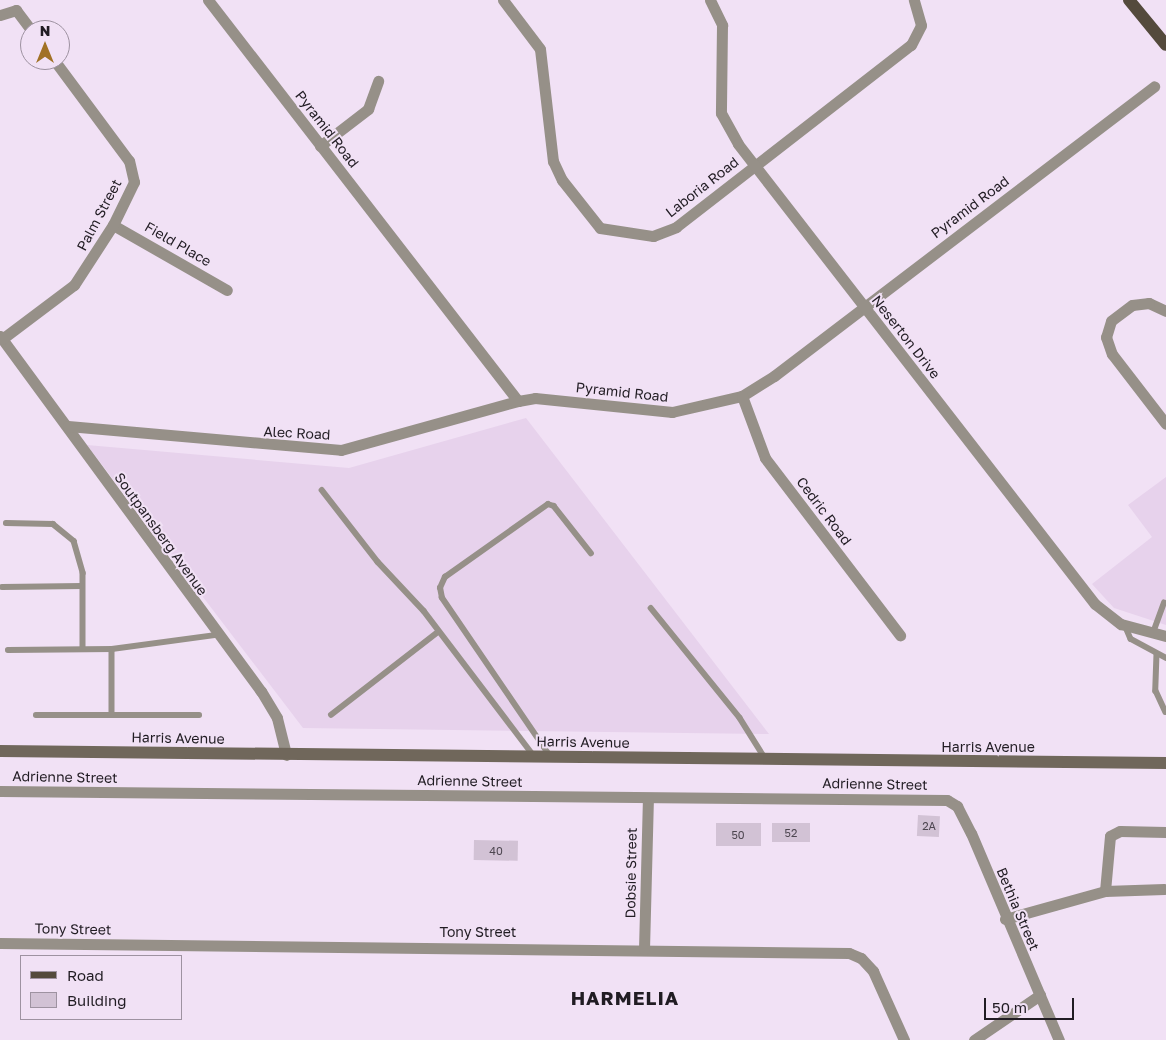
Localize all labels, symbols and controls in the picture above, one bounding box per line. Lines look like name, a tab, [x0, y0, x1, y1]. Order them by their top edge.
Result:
north arrow	[20, 20, 70, 70]
text: N	[40, 22, 50, 39]
street label: Pyramid Road	[292, 87, 362, 171]
street label: Laboria Road	[662, 153, 742, 221]
street label: Pyramid Road	[928, 172, 1012, 242]
street label: Palm Street	[73, 176, 125, 254]
street label: Field Place	[142, 218, 214, 270]
street label: Neserton Drive	[868, 292, 944, 382]
street label: Pyramid Road	[575, 379, 669, 405]
street label: Alec Road	[263, 423, 331, 443]
street label: Soutpansberg Avenue	[111, 469, 211, 599]
street label: Cedric Road	[793, 474, 855, 548]
street label: Harris Avenue	[131, 729, 225, 747]
street label: Harris Avenue	[536, 733, 630, 751]
street label: Harris Avenue	[941, 739, 1035, 755]
street label: Adrienne Street	[12, 768, 118, 786]
street label: Adrienne Street	[417, 772, 523, 790]
street label: Adrienne Street	[822, 775, 928, 793]
house number: 2A	[922, 819, 936, 833]
house number: 52	[785, 826, 797, 840]
street label: Dobsie Street	[622, 827, 640, 919]
house number: 50	[731, 828, 745, 842]
house number: 40	[489, 844, 503, 858]
street label: Bethia Street	[993, 865, 1043, 953]
street label: Tony Street	[34, 920, 112, 938]
street label: Tony Street	[440, 924, 516, 940]
legend	[20, 955, 182, 1020]
text: Road	[67, 966, 104, 984]
district label: HARMELIA	[570, 987, 680, 1009]
scale bar	[986, 988, 1076, 1020]
text: Building	[67, 991, 127, 1009]
text: 50 m	[992, 998, 1027, 1016]

